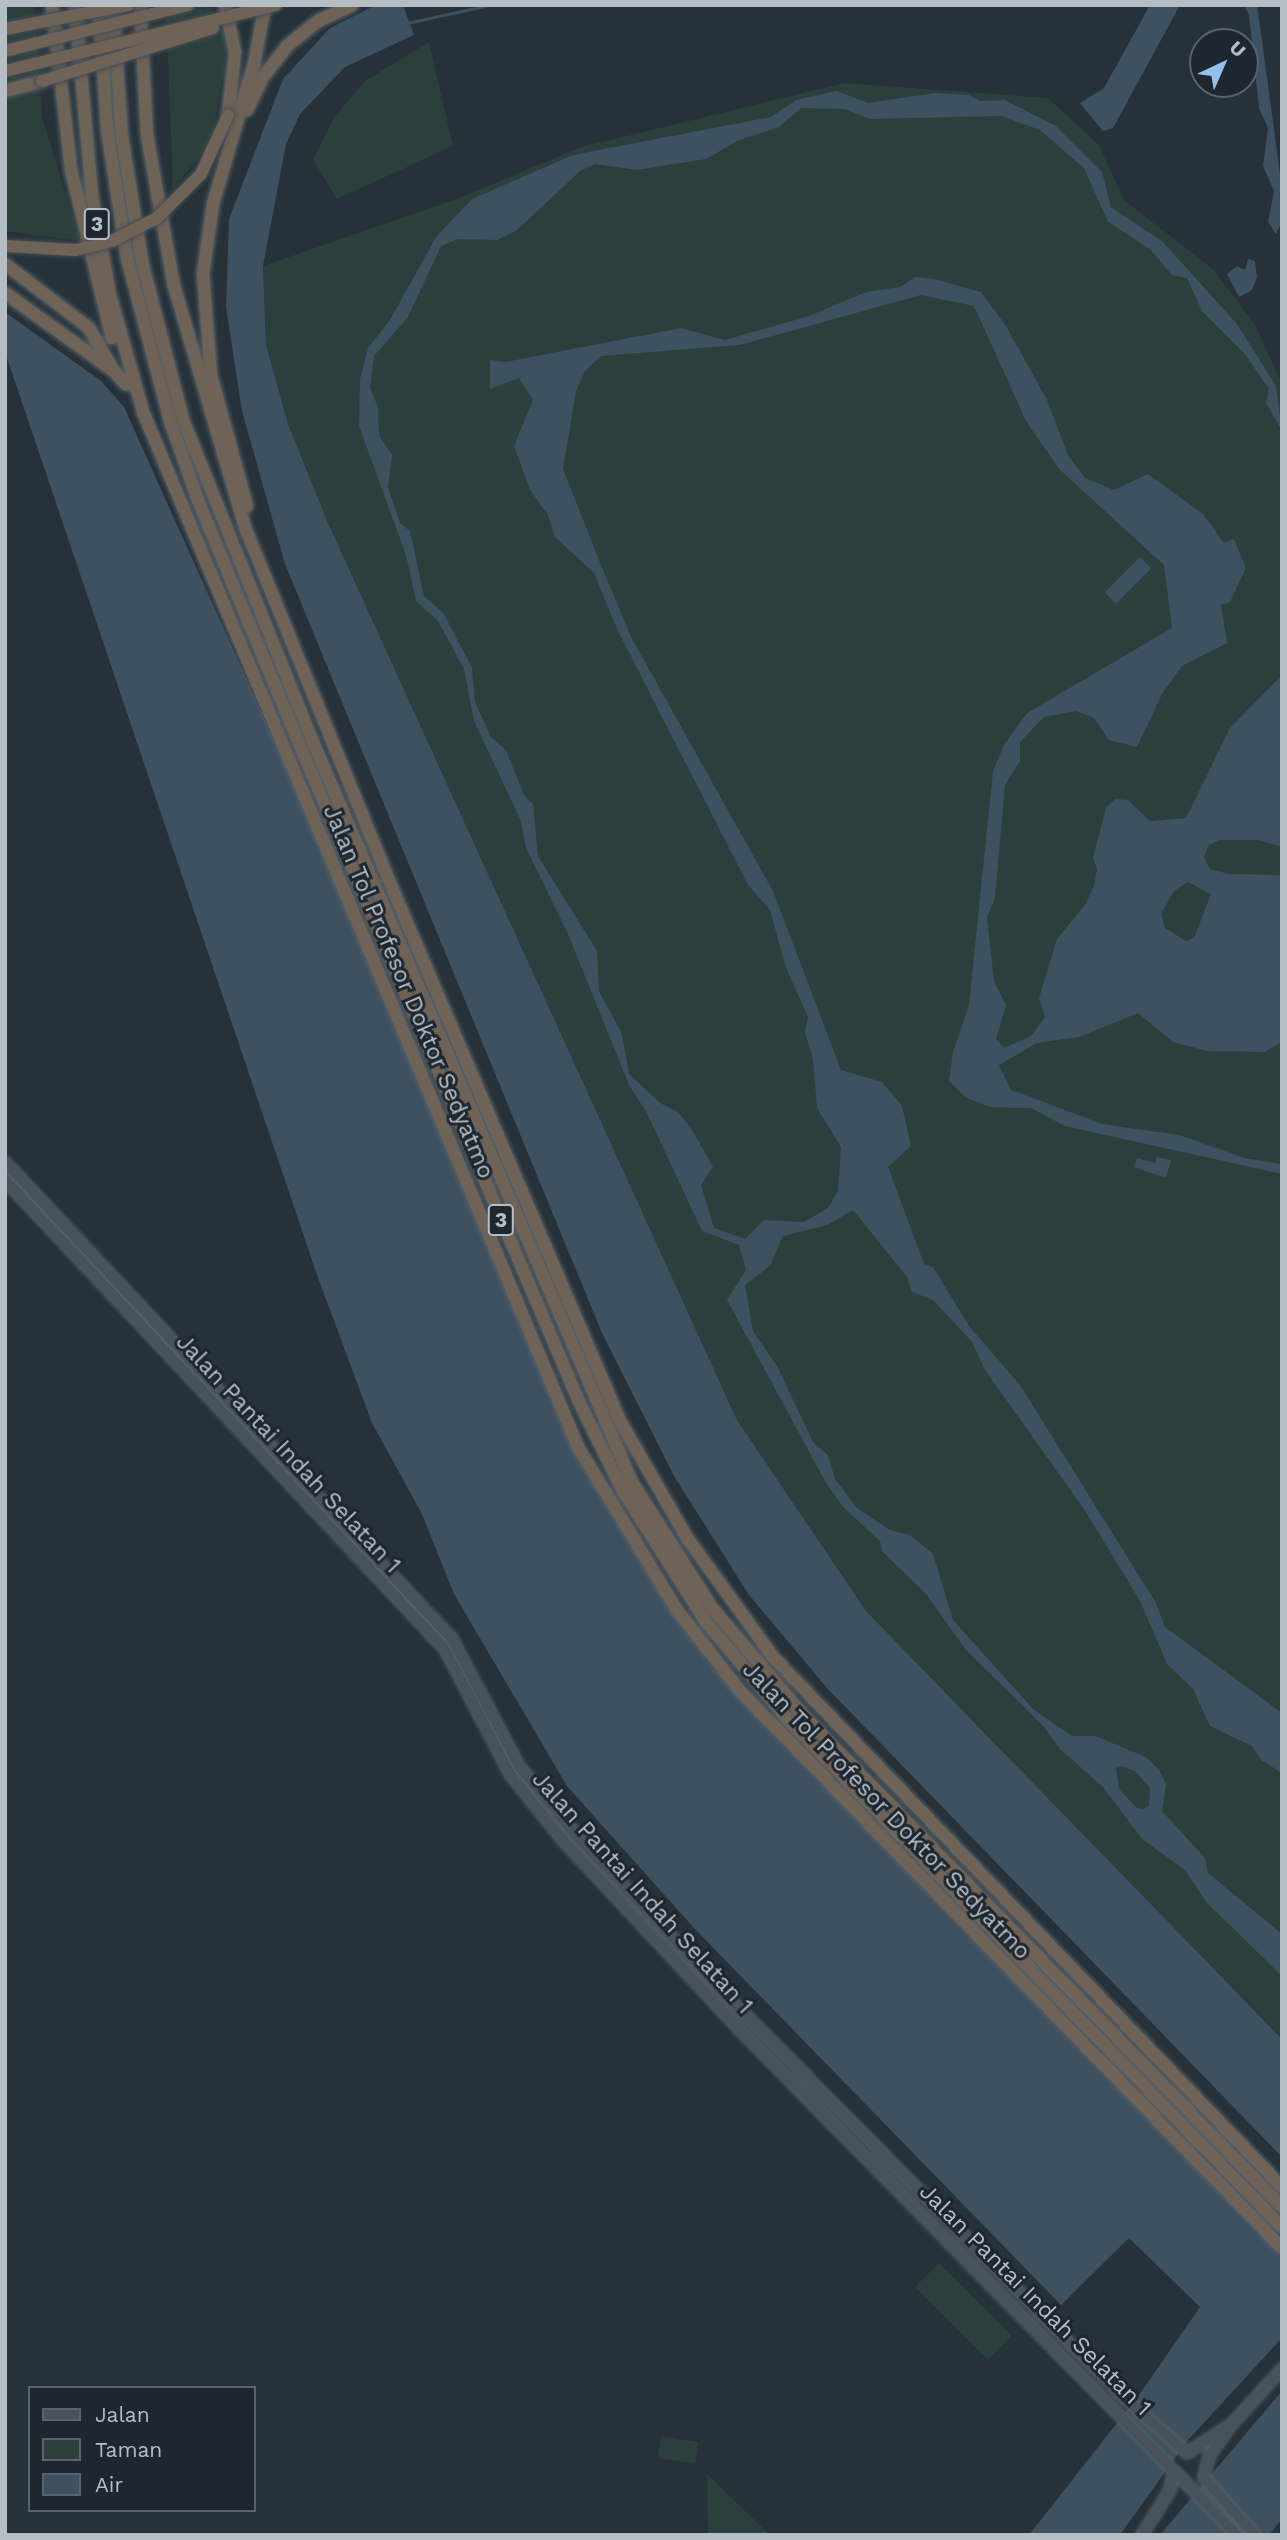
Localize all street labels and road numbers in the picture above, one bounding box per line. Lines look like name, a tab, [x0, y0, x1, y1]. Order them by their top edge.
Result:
road number: 3	[83, 206, 111, 242]
street label: Jalan Tol Profesor Doktor Sedyatmo	[316, 800, 500, 1184]
road number: 3	[487, 1202, 515, 1238]
street label: Jalan Pantai Indah Selatan 1	[170, 1329, 406, 1579]
street label: Jalan Tol Profesor Doktor Sedyatmo	[735, 1656, 1037, 1966]
street label: Jalan Pantai Indah Selatan 1	[526, 1766, 758, 2020]
street label: Jalan Pantai Indah Selatan 1	[913, 2178, 1157, 2422]

